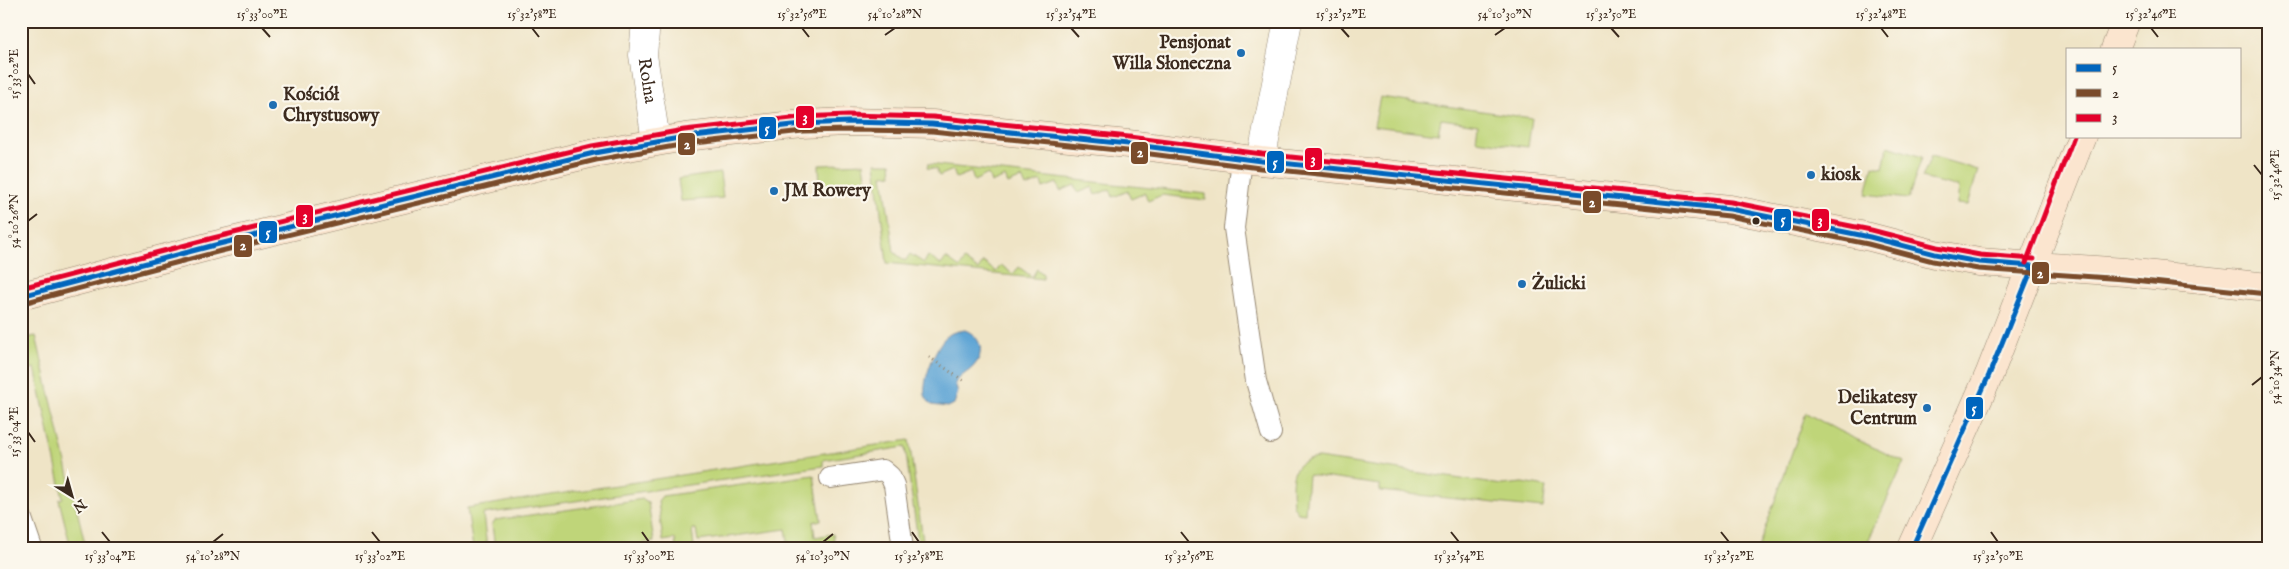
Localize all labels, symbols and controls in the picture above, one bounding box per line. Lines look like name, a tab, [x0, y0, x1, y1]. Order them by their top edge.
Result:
text: 15°33'00"E	[237, 7, 287, 22]
text: 15°32'58"E	[507, 7, 557, 22]
text: 15°32'56"E	[777, 7, 827, 22]
text: 54°10'28"N	[868, 7, 923, 22]
text: 15°32'54"E	[1046, 7, 1096, 22]
text: 15°32'52"E	[1316, 7, 1366, 22]
text: 54°10'30"N	[1478, 7, 1533, 22]
text: 15°32'50"E	[1586, 7, 1636, 22]
text: 15°32'48"E	[1856, 7, 1906, 22]
text: 15°32'46"E	[2125, 7, 2177, 22]
place label: Pensjonat Willa Słoneczna	[1111, 32, 1232, 76]
marker: Pensjonat Willa Słoneczna	[1235, 47, 1247, 59]
legend	[2066, 48, 2242, 138]
text: 15°33'02"E	[7, 49, 22, 99]
street label: Rolna	[632, 56, 662, 105]
text: 5	[2112, 58, 2118, 77]
place label: Kościół Chrystusowy	[283, 84, 380, 128]
text: 2	[2112, 84, 2119, 103]
marker: Kościół Chrystusowy	[267, 99, 279, 111]
line badge: 3	[795, 105, 815, 129]
text: 3	[2112, 108, 2118, 127]
text: 3	[802, 109, 808, 127]
line badge: 5	[758, 116, 777, 140]
text: 5	[764, 120, 770, 138]
line badge: 2	[677, 132, 696, 156]
text: 2	[684, 136, 691, 154]
line badge: 2	[1130, 141, 1149, 165]
text: 2	[1137, 144, 1144, 162]
line badge: 3	[1304, 147, 1323, 171]
text: 15°32'46"E	[2268, 149, 2283, 201]
line badge: 5	[1266, 150, 1285, 174]
text: 3	[1310, 151, 1316, 169]
text: 5	[1272, 154, 1278, 172]
place label: kiosk	[1820, 164, 1862, 187]
marker: kiosk	[1805, 169, 1817, 181]
place label: JM Rowery	[782, 180, 872, 203]
marker: JM Rowery	[768, 185, 780, 197]
line badge: 2	[1582, 190, 1602, 214]
text: 54°10'26"N	[7, 193, 22, 248]
text: 2	[1589, 194, 1596, 212]
line badge: 3	[295, 204, 314, 228]
text: 3	[302, 208, 308, 226]
line badge: 5	[1773, 208, 1792, 232]
line badge: 3	[1811, 208, 1830, 232]
text: 5	[1780, 211, 1786, 229]
text: 3	[1817, 212, 1823, 230]
unlabelled marker	[1751, 216, 1761, 226]
line badge: 5	[258, 220, 278, 244]
text: 5	[265, 224, 271, 242]
line badge: 2	[233, 234, 253, 258]
text: 2	[240, 237, 247, 255]
line badge: 2	[2031, 261, 2050, 285]
text: 2	[2037, 265, 2044, 283]
place label: Żulicki	[1532, 271, 1586, 296]
marker: Żulicki	[1516, 278, 1528, 290]
text: 54°10'34"N	[2268, 349, 2283, 404]
place label: Delikatesy Centrum	[1838, 387, 1918, 431]
line badge: 5	[1965, 396, 1984, 420]
text: 5	[1971, 400, 1977, 418]
marker: Delikatesy Centrum	[1921, 402, 1933, 414]
text: 15°33'04"E	[7, 407, 22, 457]
north arrow	[48, 472, 98, 522]
text: N	[69, 494, 90, 516]
text: 15°33'04"E	[85, 549, 135, 564]
text: 54°10'28"N	[186, 549, 241, 564]
text: 15°33'02"E	[355, 549, 405, 564]
text: 15°33'00"E	[624, 549, 674, 564]
text: 54°10'30"N	[796, 549, 851, 564]
text: 15°32'58"E	[894, 549, 944, 564]
text: 15°32'56"E	[1164, 549, 1214, 564]
text: 15°32'54"E	[1434, 549, 1484, 564]
text: 15°32'52"E	[1704, 549, 1754, 564]
text: 15°32'50"E	[1973, 549, 2023, 564]

